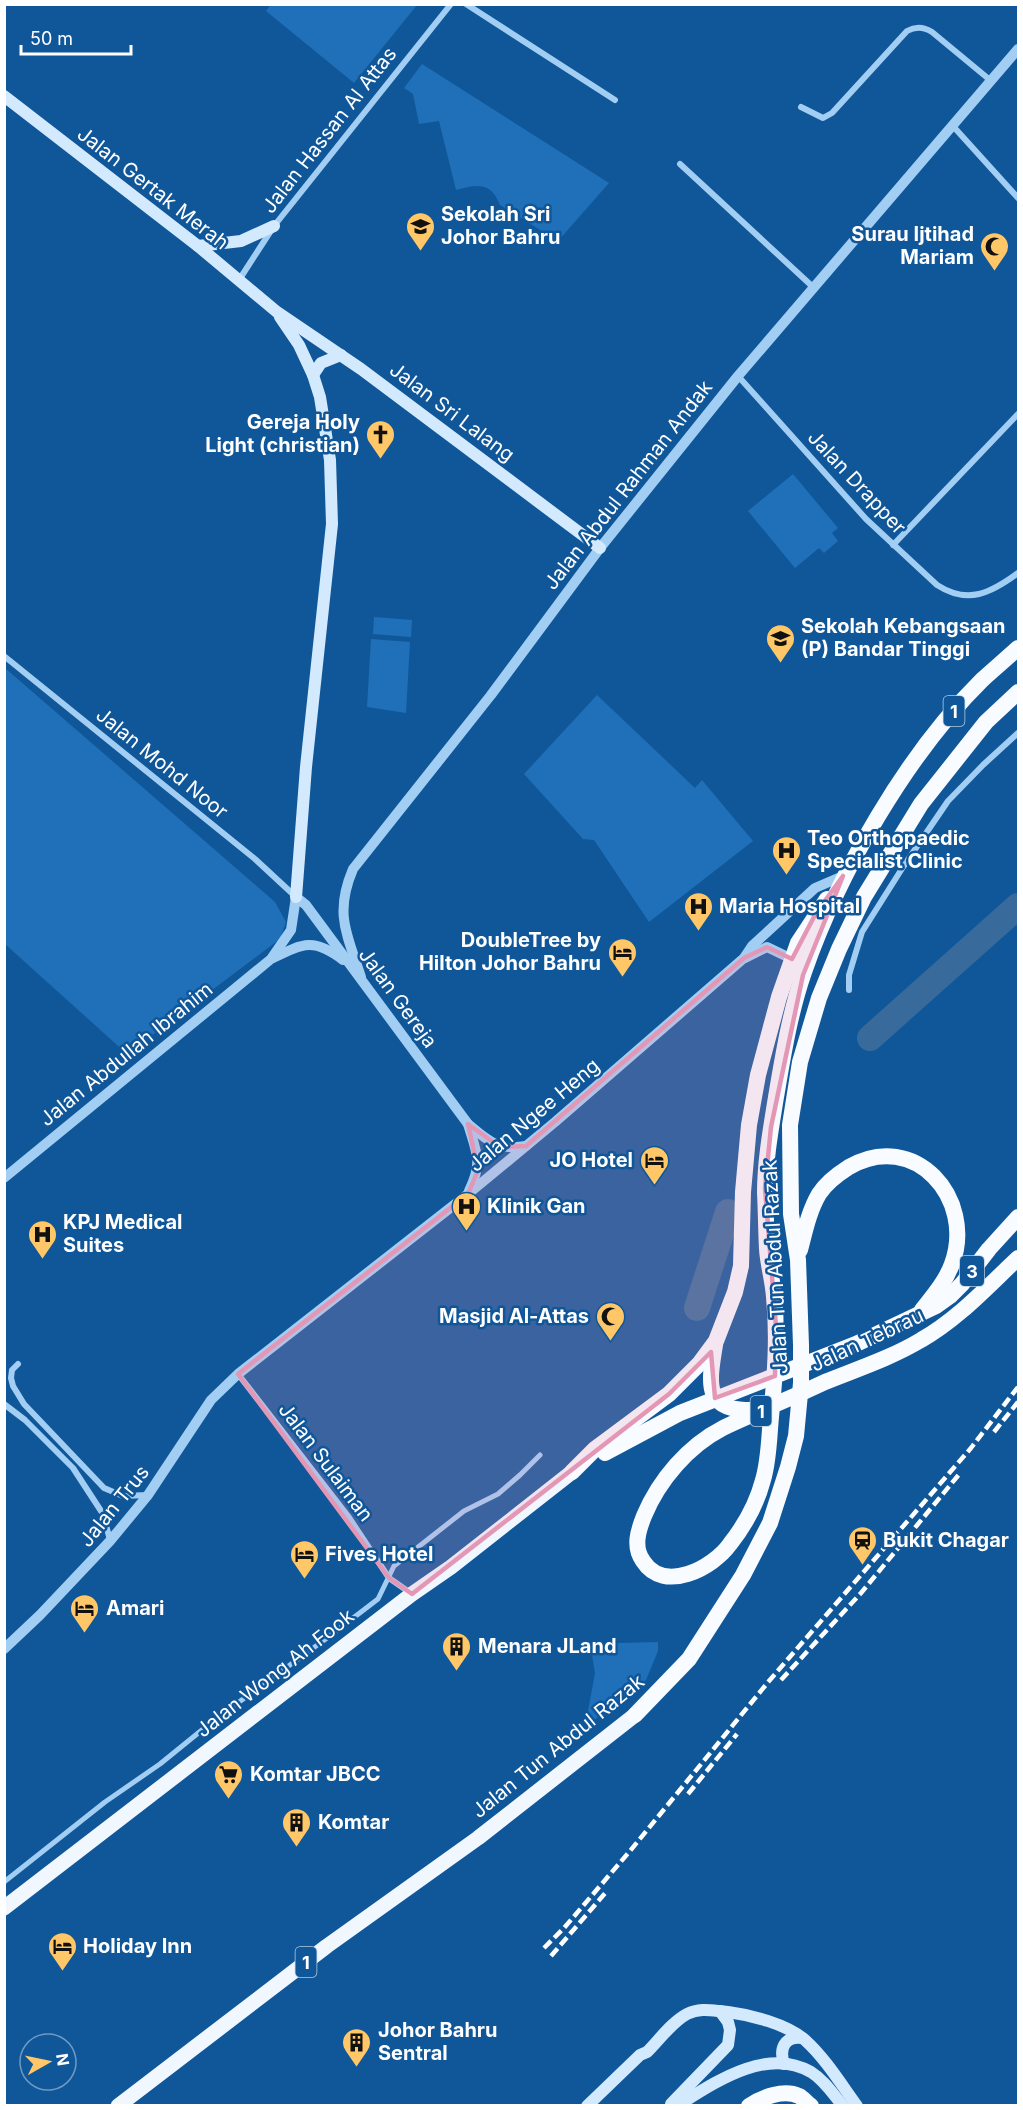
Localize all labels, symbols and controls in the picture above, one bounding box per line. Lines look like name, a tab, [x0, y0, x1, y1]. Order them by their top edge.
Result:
scale bar	[21, 18, 130, 56]
text: 50 m	[30, 28, 73, 49]
street label: Jalan Hassan Al Attas	[257, 42, 401, 218]
street label: Jalan Gertak Merah	[73, 121, 233, 255]
place label: Sekolah Sri Johor Bahru	[441, 202, 560, 249]
school or university icon: Sekolah Sri Johor Bahru	[404, 210, 436, 252]
place label: Surau Ijtihad Mariam	[851, 222, 974, 269]
mosque icon: Surau Ijtihad Mariam	[979, 230, 1011, 272]
street label: Jalan Sri Lalang	[385, 357, 519, 467]
street label: Jalan Abdul Rahman Andak	[539, 376, 717, 594]
place label: Gereja Holy Light (christian)	[205, 410, 360, 457]
church icon: Gereja Holy Light (christian)	[365, 418, 397, 460]
street label: Jalan Drapper	[803, 425, 911, 539]
place label: Sekolah Kebangsaan (P) Bandar Tinggi	[801, 614, 1006, 661]
school or university icon: Sekolah Kebangsaan (P) Bandar Tinggi	[764, 622, 796, 664]
road number: 1	[944, 696, 964, 726]
street label: Jalan Mohd Noor	[91, 703, 233, 824]
place label: Teo Orthopaedic Specialist Clinic	[807, 826, 970, 873]
hospital icon: Teo Orthopaedic Specialist Clinic	[770, 834, 802, 876]
hospital icon: Maria Hospital	[682, 890, 714, 932]
place label: Maria Hospital	[719, 894, 860, 918]
place label: DoubleTree by Hilton Johor Bahru	[419, 928, 601, 975]
hotel icon: DoubleTree by Hilton Johor Bahru	[606, 936, 638, 978]
street label: Jalan Gereja	[354, 943, 442, 1053]
street label: Jalan Abdullah Ibrahim	[35, 977, 217, 1131]
street label: Jalan Ngee Heng	[464, 1053, 604, 1177]
hotel icon: JO Hotel	[638, 1144, 670, 1186]
place label: JO Hotel	[549, 1148, 633, 1172]
street label: Jalan Tun Abdul Razak	[757, 1159, 793, 1375]
hospital icon: Klinik Gan	[450, 1190, 482, 1232]
place label: Klinik Gan	[487, 1194, 586, 1218]
place label: KPJ Medical Suites	[63, 1210, 182, 1257]
hospital icon: KPJ Medical Suites	[26, 1218, 58, 1260]
road number: 3	[960, 1256, 984, 1286]
mosque icon: Masjid Al-Attas	[594, 1300, 626, 1342]
street label: Jalan Tebrau	[807, 1303, 927, 1377]
place label: Masjid Al-Attas	[439, 1304, 589, 1328]
road number: 1	[750, 1396, 771, 1426]
street label: Jalan Sulaiman	[274, 1398, 378, 1526]
street label: Jalan Trus	[74, 1460, 154, 1552]
station icon: Bukit Chagar	[846, 1524, 878, 1566]
place label: Bukit Chagar	[883, 1528, 1009, 1552]
hotel icon: Fives Hotel	[288, 1538, 320, 1580]
place label: Fives Hotel	[325, 1542, 433, 1566]
hotel icon: Amari	[69, 1592, 101, 1634]
place label: Amari	[106, 1596, 165, 1620]
street label: Jalan Wong Ah Fook	[191, 1604, 359, 1742]
building icon: Menara JLand	[441, 1630, 473, 1672]
place label: Menara JLand	[478, 1634, 617, 1658]
street label: Jalan Tun Abdul Razak	[467, 1669, 649, 1823]
supermarket icon: Komtar JBCC	[213, 1758, 245, 1800]
place label: Komtar JBCC	[250, 1762, 381, 1786]
building icon: Komtar	[281, 1806, 313, 1848]
place label: Komtar	[318, 1810, 389, 1834]
hotel icon: Holiday Inn	[46, 1930, 78, 1972]
place label: Holiday Inn	[83, 1934, 192, 1958]
road number: 1	[296, 1947, 316, 1977]
place label: Johor Bahru Sentral	[378, 2018, 497, 2065]
building icon: Johor Bahru Sentral	[341, 2026, 373, 2068]
north arrow	[18, 2032, 78, 2092]
text: N	[52, 2052, 74, 2067]

